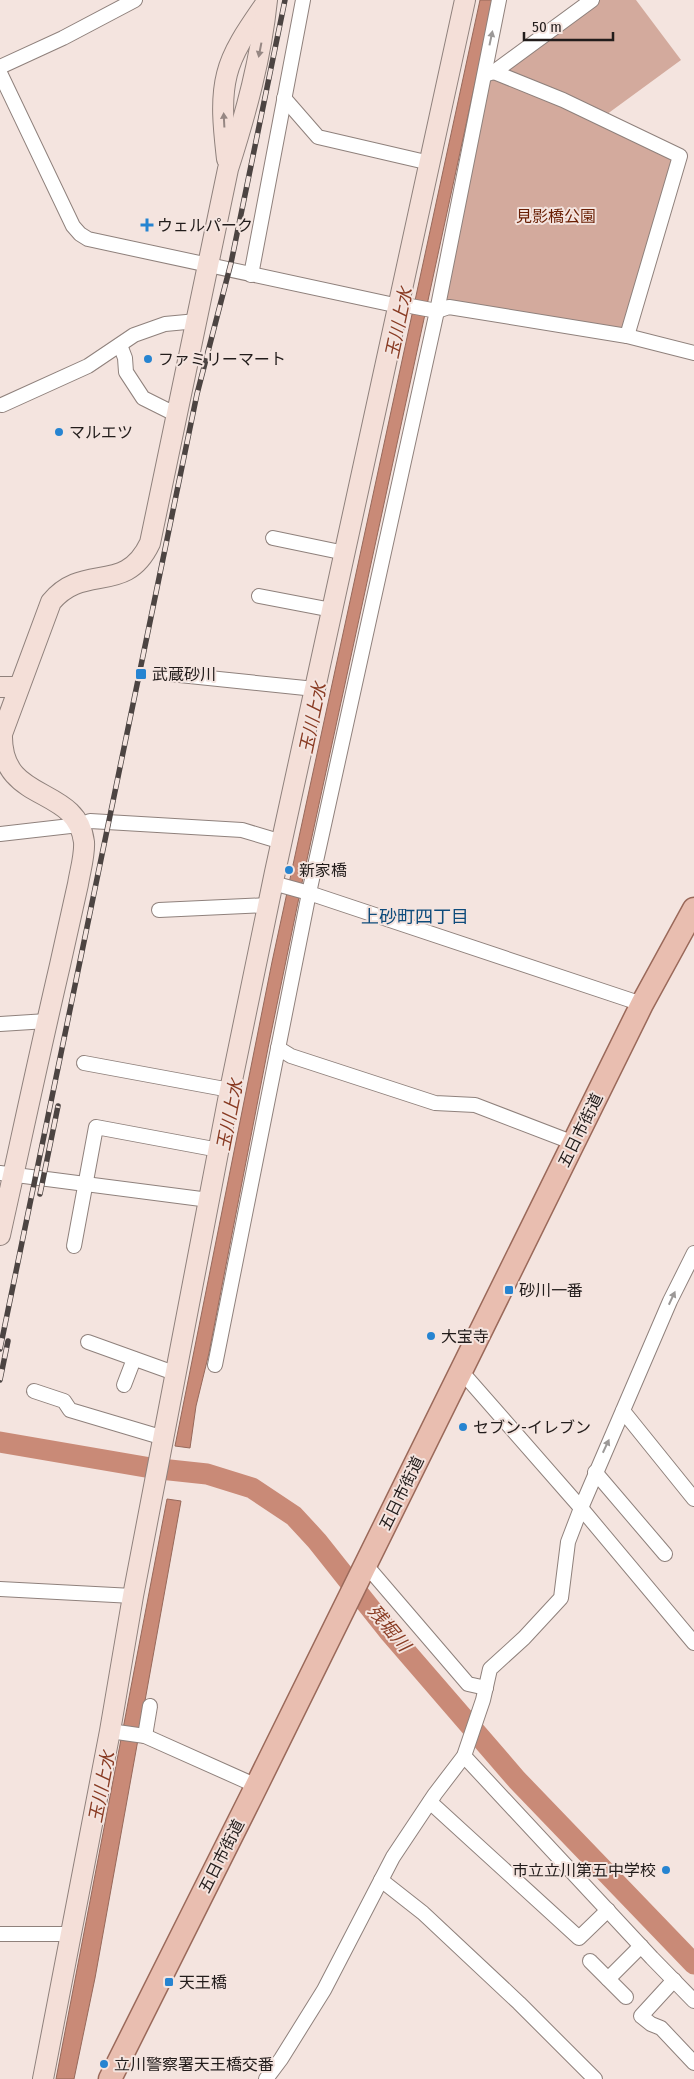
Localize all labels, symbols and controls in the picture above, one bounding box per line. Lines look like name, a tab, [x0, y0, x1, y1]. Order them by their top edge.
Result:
scale bar	[524, 10, 613, 42]
text: 50 m	[532, 18, 562, 36]
one-way arrow	[487, 30, 495, 45]
one-way arrow	[255, 42, 263, 58]
one-way arrow	[220, 112, 228, 128]
park label: 見影橋公園	[516, 207, 596, 226]
place label: ウェルパーク	[157, 216, 253, 235]
marker: ウェルパーク	[141, 219, 153, 231]
water label: 玉川上水	[381, 284, 418, 361]
place label: ファミリーマート	[158, 350, 286, 369]
marker: ファミリーマート	[142, 353, 154, 365]
place label: マルエツ	[69, 423, 133, 442]
marker: マルエツ	[53, 426, 65, 438]
place label: 武蔵砂川	[152, 665, 216, 684]
marker: 武蔵砂川	[134, 667, 148, 681]
water label: 玉川上水	[295, 679, 332, 756]
place label: 新家橋	[299, 861, 347, 880]
marker: 新家橋	[283, 864, 295, 876]
district label: 上砂町四丁目	[361, 906, 469, 928]
water label: 玉川上水	[212, 1076, 248, 1152]
street label: 五日市街道	[554, 1090, 607, 1170]
place label: 砂川一番	[519, 1281, 583, 1300]
marker: 砂川一番	[503, 1284, 515, 1296]
one-way arrow	[669, 1291, 677, 1305]
place label: 大宝寺	[441, 1327, 489, 1346]
marker: 大宝寺	[425, 1330, 437, 1342]
place label: セブン-イレブン	[473, 1418, 591, 1437]
marker: セブン-イレブン	[457, 1421, 469, 1433]
one-way arrow	[602, 1439, 610, 1454]
street label: 五日市街道	[375, 1453, 428, 1533]
water label: 残堀川	[363, 1600, 416, 1657]
water label: 玉川上水	[84, 1748, 120, 1824]
street label: 五日市街道	[195, 1816, 248, 1896]
place label: 市立立川第五中学校	[512, 1861, 656, 1880]
marker: 市立立川第五中学校	[660, 1864, 672, 1876]
place label: 天王橋	[179, 1973, 227, 1992]
marker: 天王橋	[163, 1976, 175, 1988]
place label: 立川警察署天王橋交番	[114, 2055, 274, 2074]
marker: 立川警察署天王橋交番	[98, 2058, 110, 2070]

